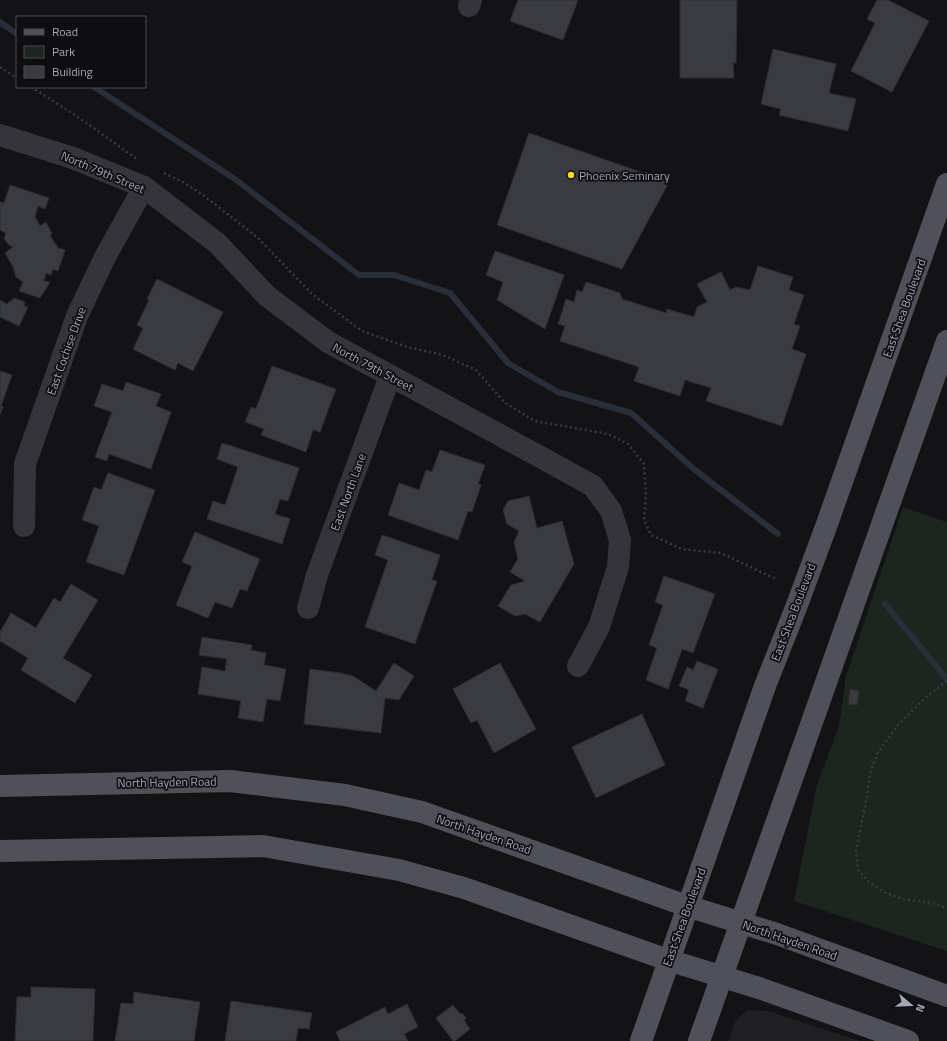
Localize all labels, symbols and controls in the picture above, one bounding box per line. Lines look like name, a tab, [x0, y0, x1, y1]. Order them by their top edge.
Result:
legend	[16, 16, 146, 88]
text: Road	[52, 22, 78, 41]
text: Park	[52, 42, 75, 61]
text: Building	[52, 62, 93, 81]
street label: North 79th Street	[58, 146, 149, 199]
place label: Phoenix Seminary	[579, 166, 670, 185]
marker: Phoenix Seminary	[566, 170, 576, 180]
street label: East Shea Boulevard	[877, 256, 931, 360]
street label: East Cochise Drive	[41, 304, 91, 398]
street label: North 79th Street	[329, 338, 418, 397]
street label: East North Lane	[325, 451, 371, 533]
street label: East Shea Boulevard	[766, 560, 820, 664]
street label: North Hayden Road	[117, 772, 217, 792]
street label: North Hayden Road	[434, 809, 534, 859]
street label: East Shea Boulevard	[657, 865, 711, 969]
street label: North Hayden Road	[740, 915, 840, 965]
north arrow	[891, 985, 931, 1025]
text: N	[912, 1002, 929, 1014]

